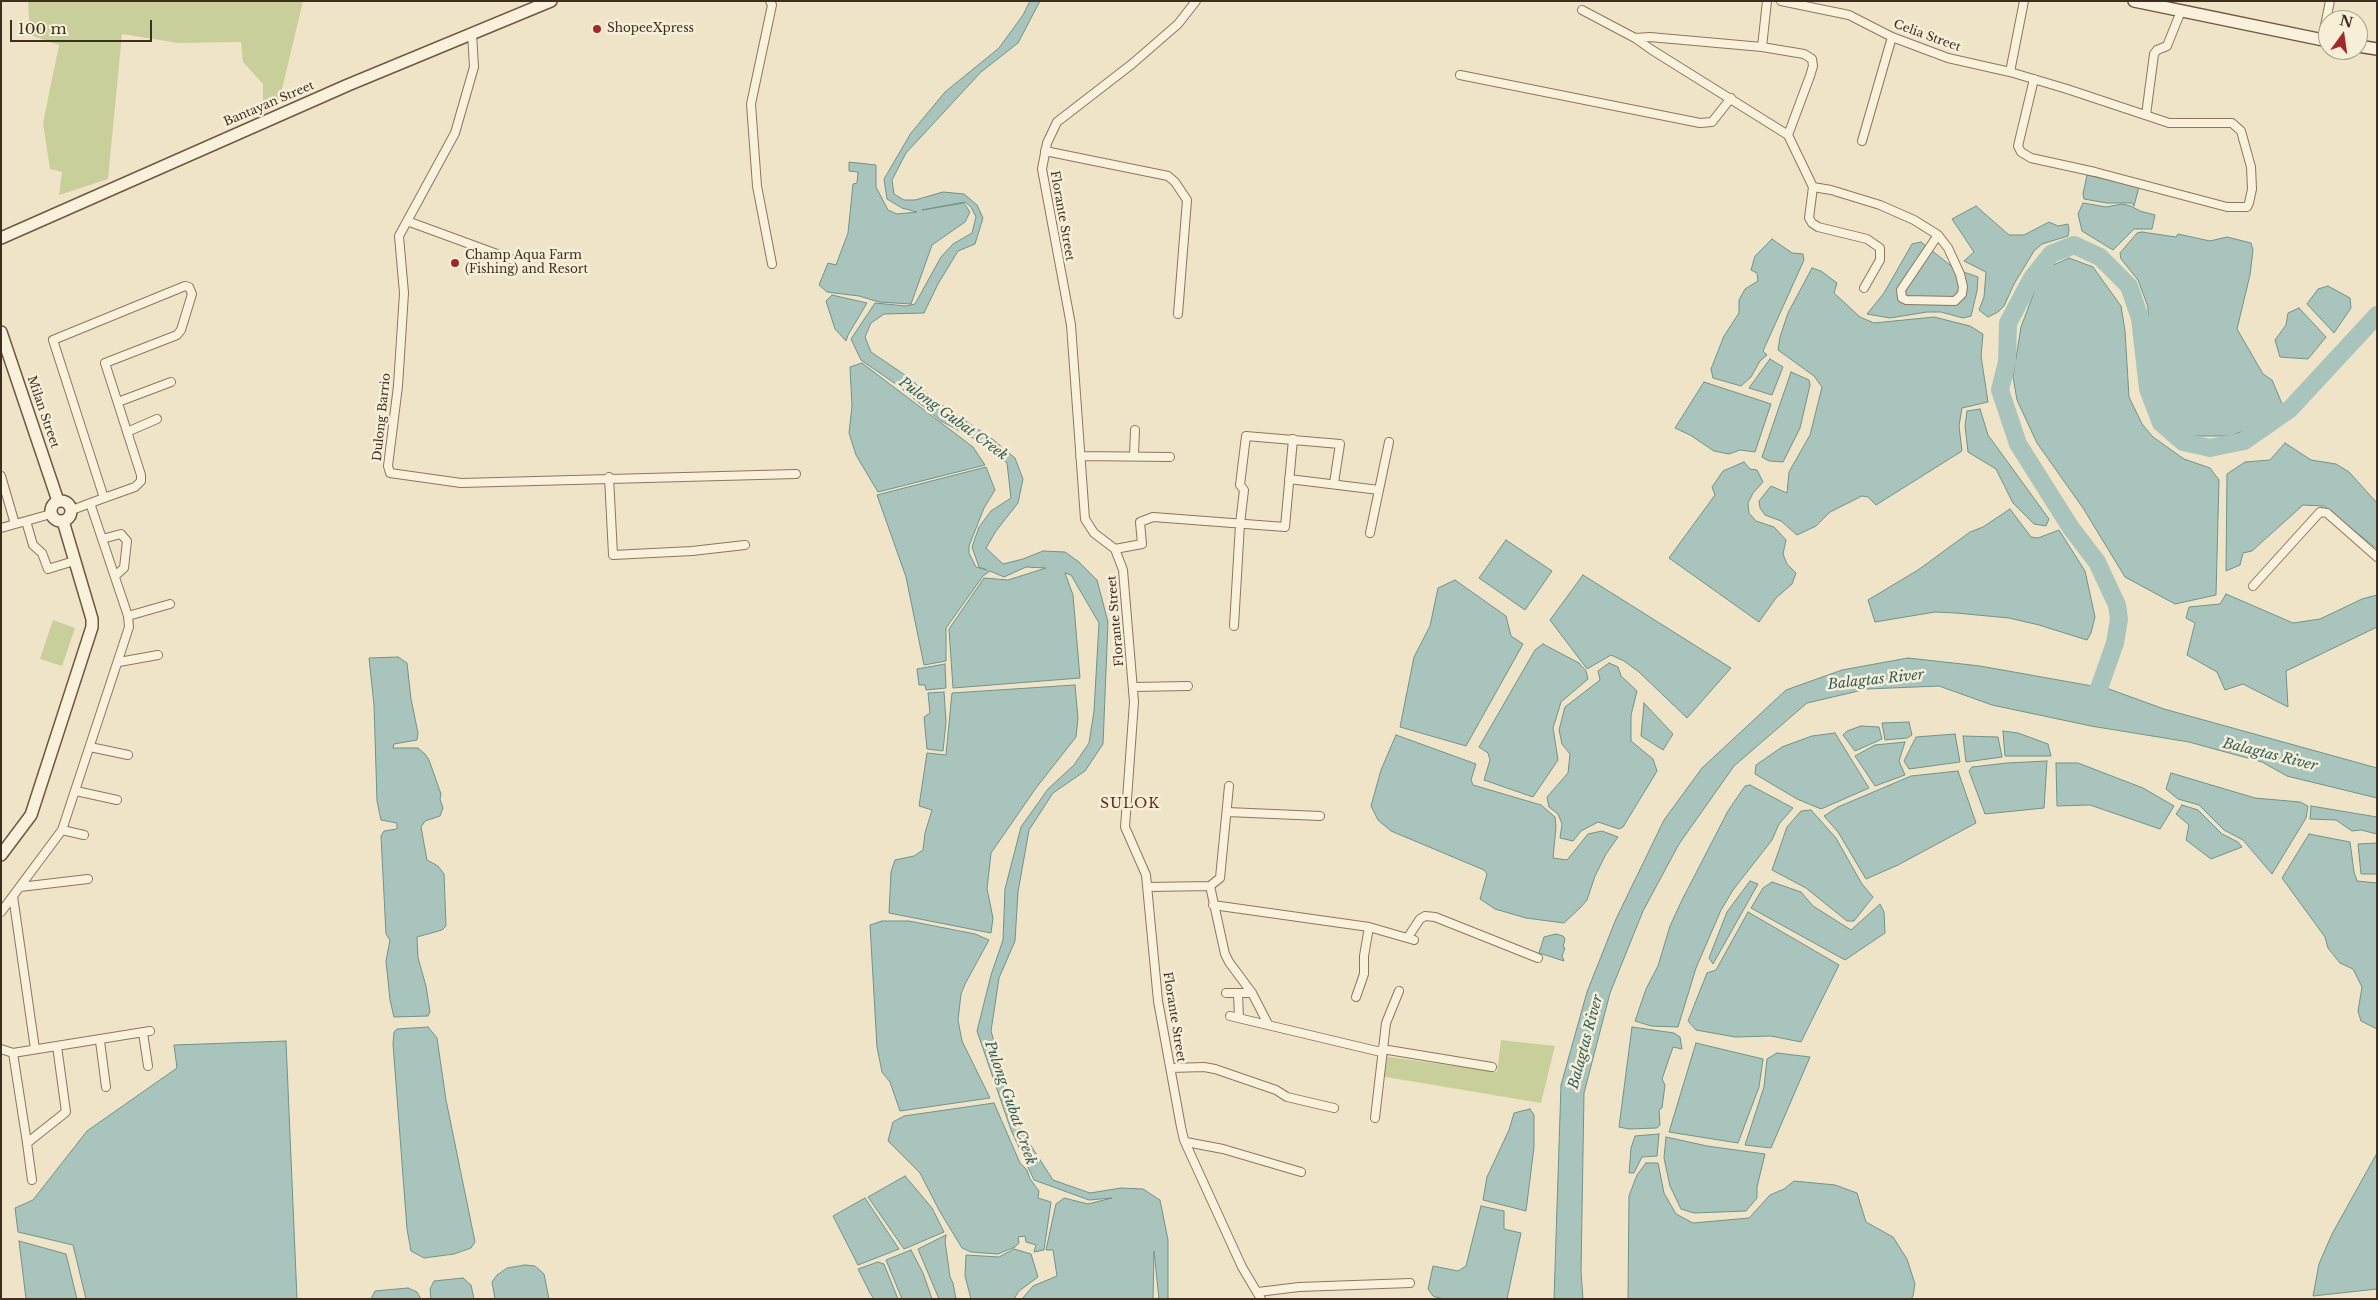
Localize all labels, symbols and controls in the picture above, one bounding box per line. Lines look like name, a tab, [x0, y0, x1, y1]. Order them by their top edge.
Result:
scale bar	[12, 10, 155, 42]
north arrow	[2318, 10, 2368, 60]
text: N	[2338, 11, 2355, 32]
street label: Celia Street	[1891, 17, 1963, 55]
text: 100 m	[18, 19, 67, 38]
place label: ShopeeXpress	[607, 22, 694, 36]
marker: ShopeeXpress	[591, 23, 603, 35]
street label: Bantayan Street	[222, 78, 316, 130]
street label: Florante Street	[1047, 170, 1077, 262]
place label: Champ Aqua Farm (Fishing) and Resort	[465, 249, 588, 277]
marker: Champ Aqua Farm (Fishing) and Resort	[449, 257, 461, 269]
street label: Dulong Barrio	[370, 372, 394, 462]
street label: Milan Street	[24, 374, 62, 450]
water label: Pulong Gubat Creek	[895, 374, 1011, 464]
street label: Florante Street	[1105, 575, 1127, 667]
water label: Balagtas River	[1827, 667, 1925, 693]
water label: Balagtas River	[2221, 735, 2319, 775]
district label: SULOK	[1099, 796, 1161, 812]
street label: Florante Street	[1160, 971, 1188, 1063]
water label: Balagtas River	[1565, 993, 1607, 1091]
water label: Pulong Gubat Creek	[981, 1039, 1039, 1167]

